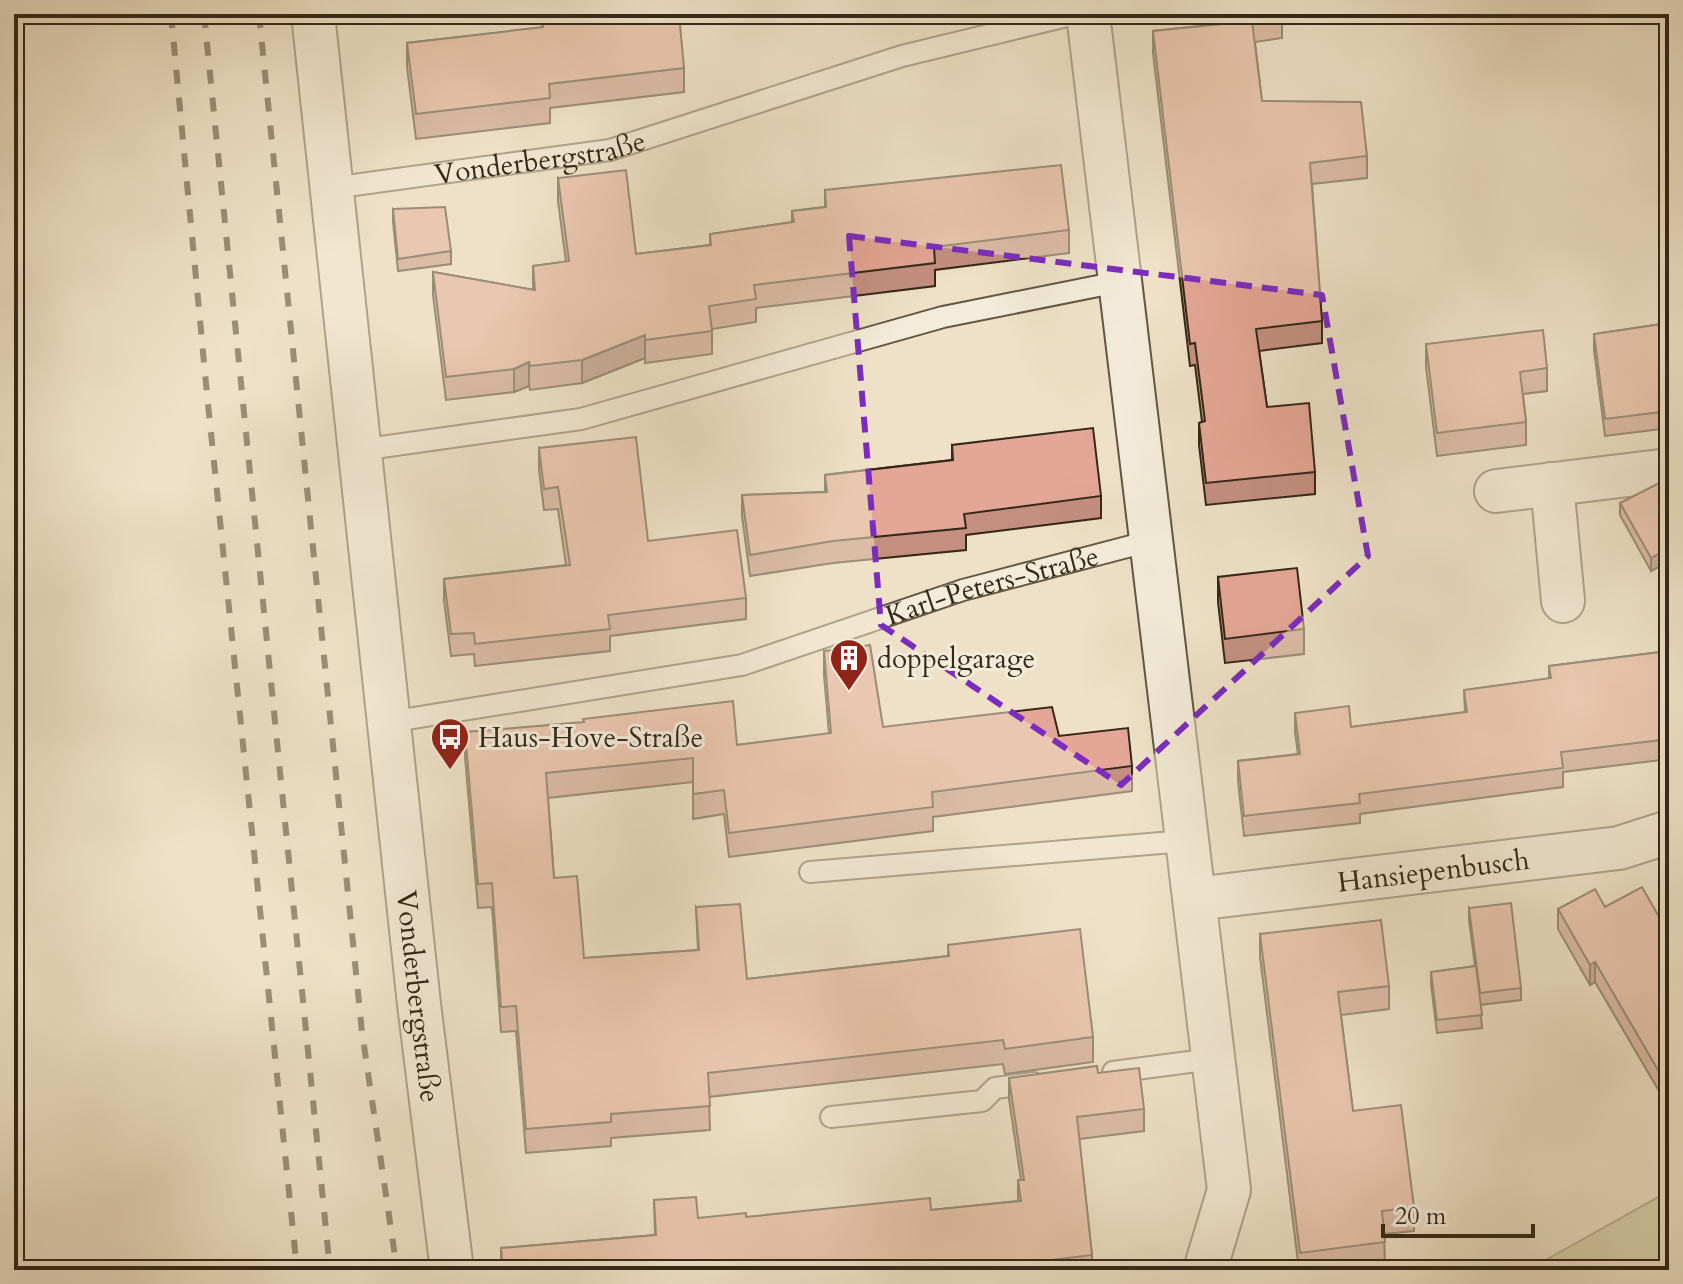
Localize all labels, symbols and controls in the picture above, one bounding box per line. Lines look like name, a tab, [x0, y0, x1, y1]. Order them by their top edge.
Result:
street label: Vonderbergstraße	[432, 122, 650, 194]
street label: Karl-Peters-Straße	[880, 537, 1103, 635]
building icon: doppelgarage	[828, 637, 870, 692]
place label: doppelgarage	[877, 640, 1035, 678]
bus stop icon: Haus-Hove-Straße	[429, 716, 471, 771]
place label: Haus-Hove-Straße	[478, 719, 703, 757]
street label: Hansiepenbusch	[1335, 841, 1531, 902]
street label: Vonderbergstraße	[387, 889, 449, 1105]
scale bar	[1383, 1188, 1533, 1238]
text: 20 m	[1395, 1200, 1447, 1233]

